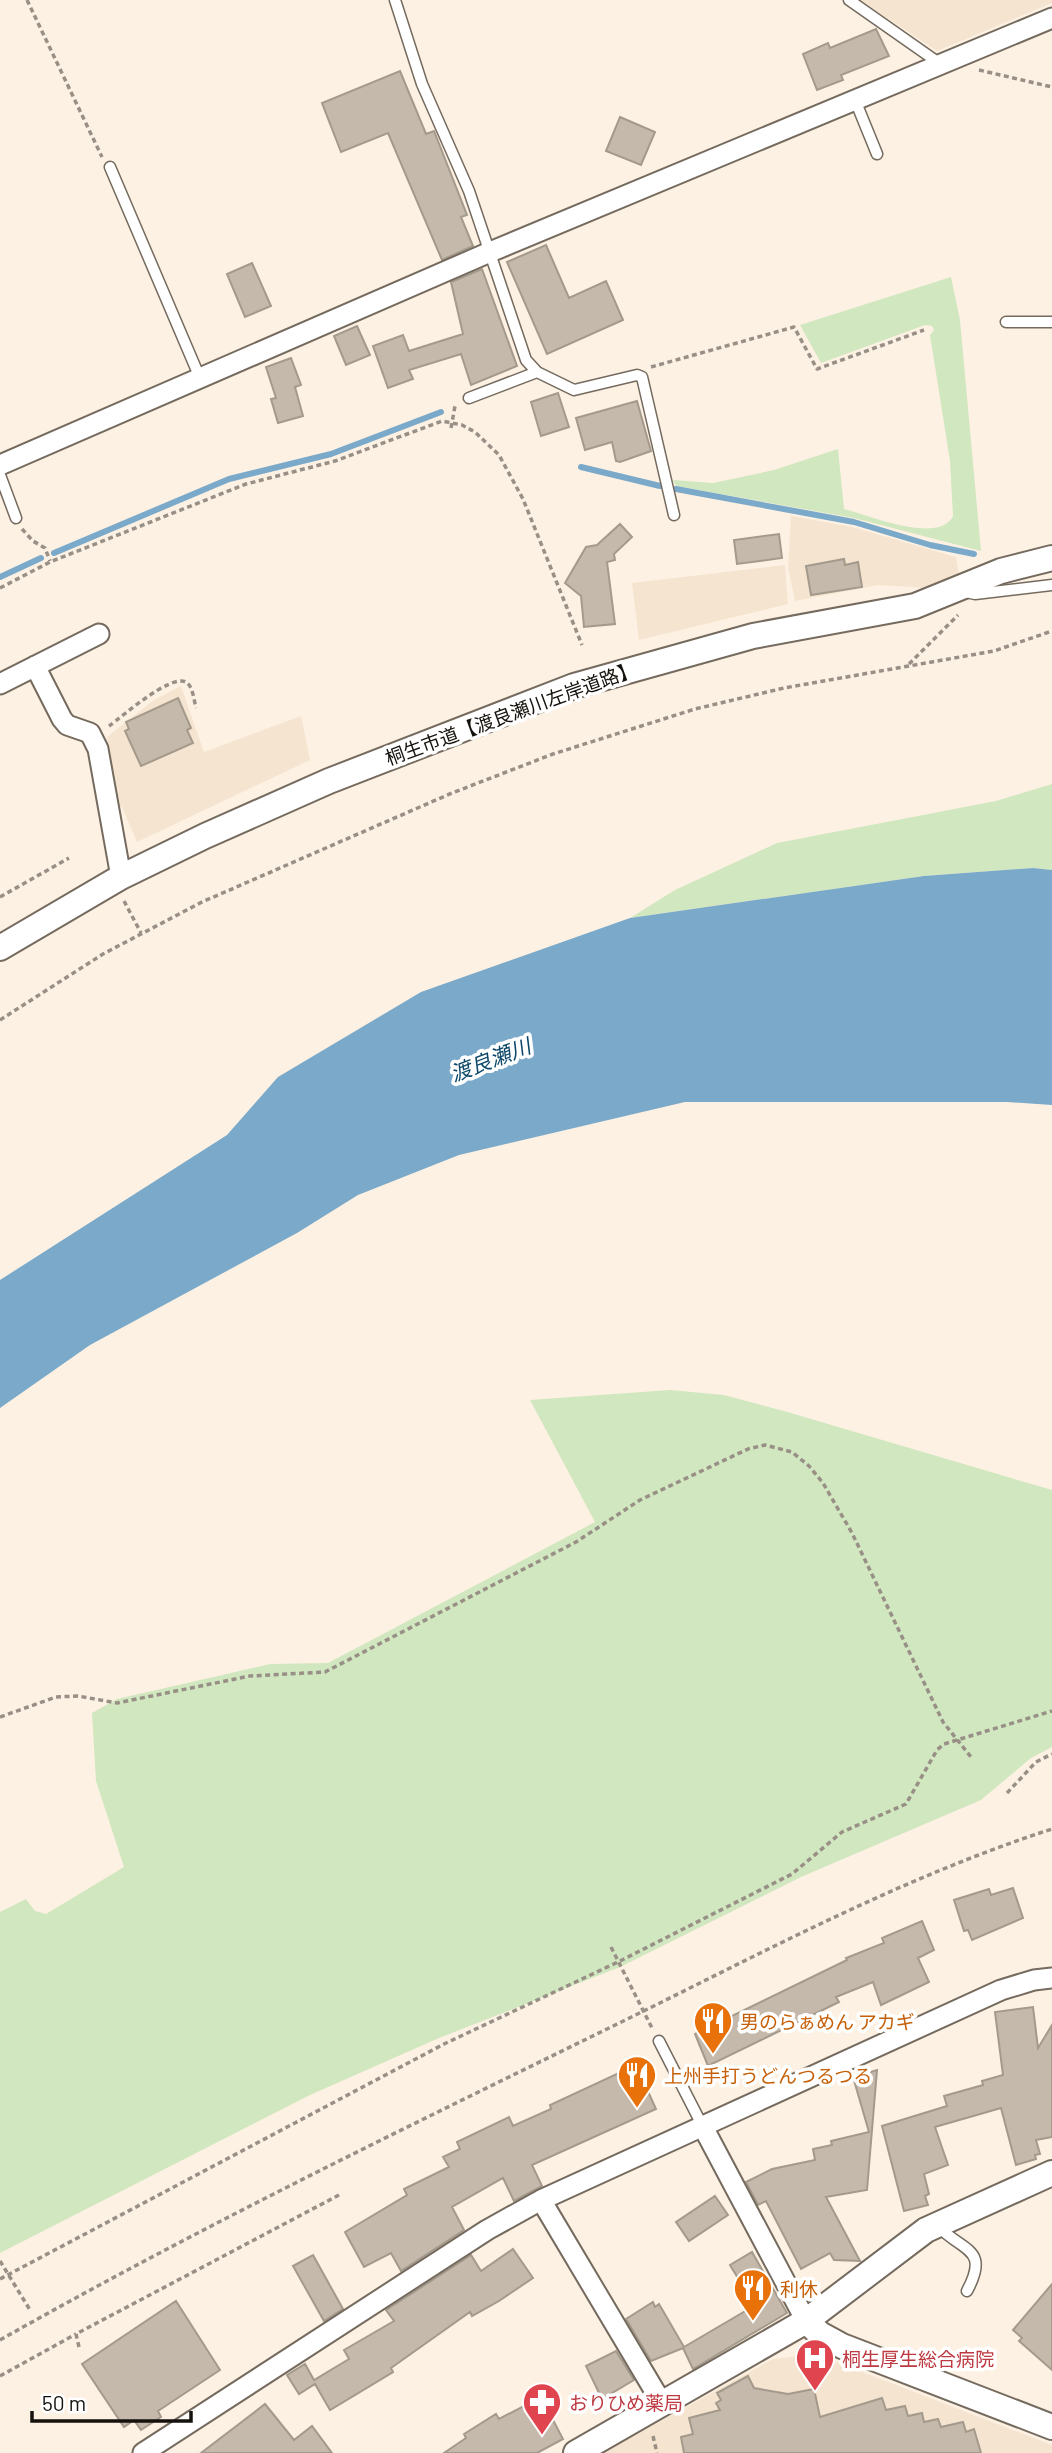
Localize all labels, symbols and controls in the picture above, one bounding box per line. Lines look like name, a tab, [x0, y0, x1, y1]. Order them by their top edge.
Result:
street label: 桐生市道【渡良瀬川左岸道路】	[382, 657, 640, 769]
water label: 渡良瀬川	[446, 1032, 536, 1086]
restaurant icon: 男のらぁめん アカギ	[692, 2000, 734, 2055]
place label: 男のらぁめん アカギ	[740, 2010, 915, 2033]
restaurant icon: 上州手打うどんつるつる	[616, 2054, 658, 2109]
place label: 上州手打うどんつるつる	[664, 2064, 872, 2087]
restaurant icon: 利休	[732, 2267, 774, 2322]
place label: 利休	[780, 2277, 818, 2300]
hospital icon: 桐生厚生総合病院	[794, 2337, 836, 2392]
place label: 桐生厚生総合病院	[842, 2347, 994, 2370]
scale bar	[32, 2380, 191, 2424]
pharmacy icon: おりひめ薬局	[521, 2381, 563, 2436]
text: 50 m	[42, 2390, 86, 2415]
place label: おりひめ薬局	[569, 2391, 683, 2414]

